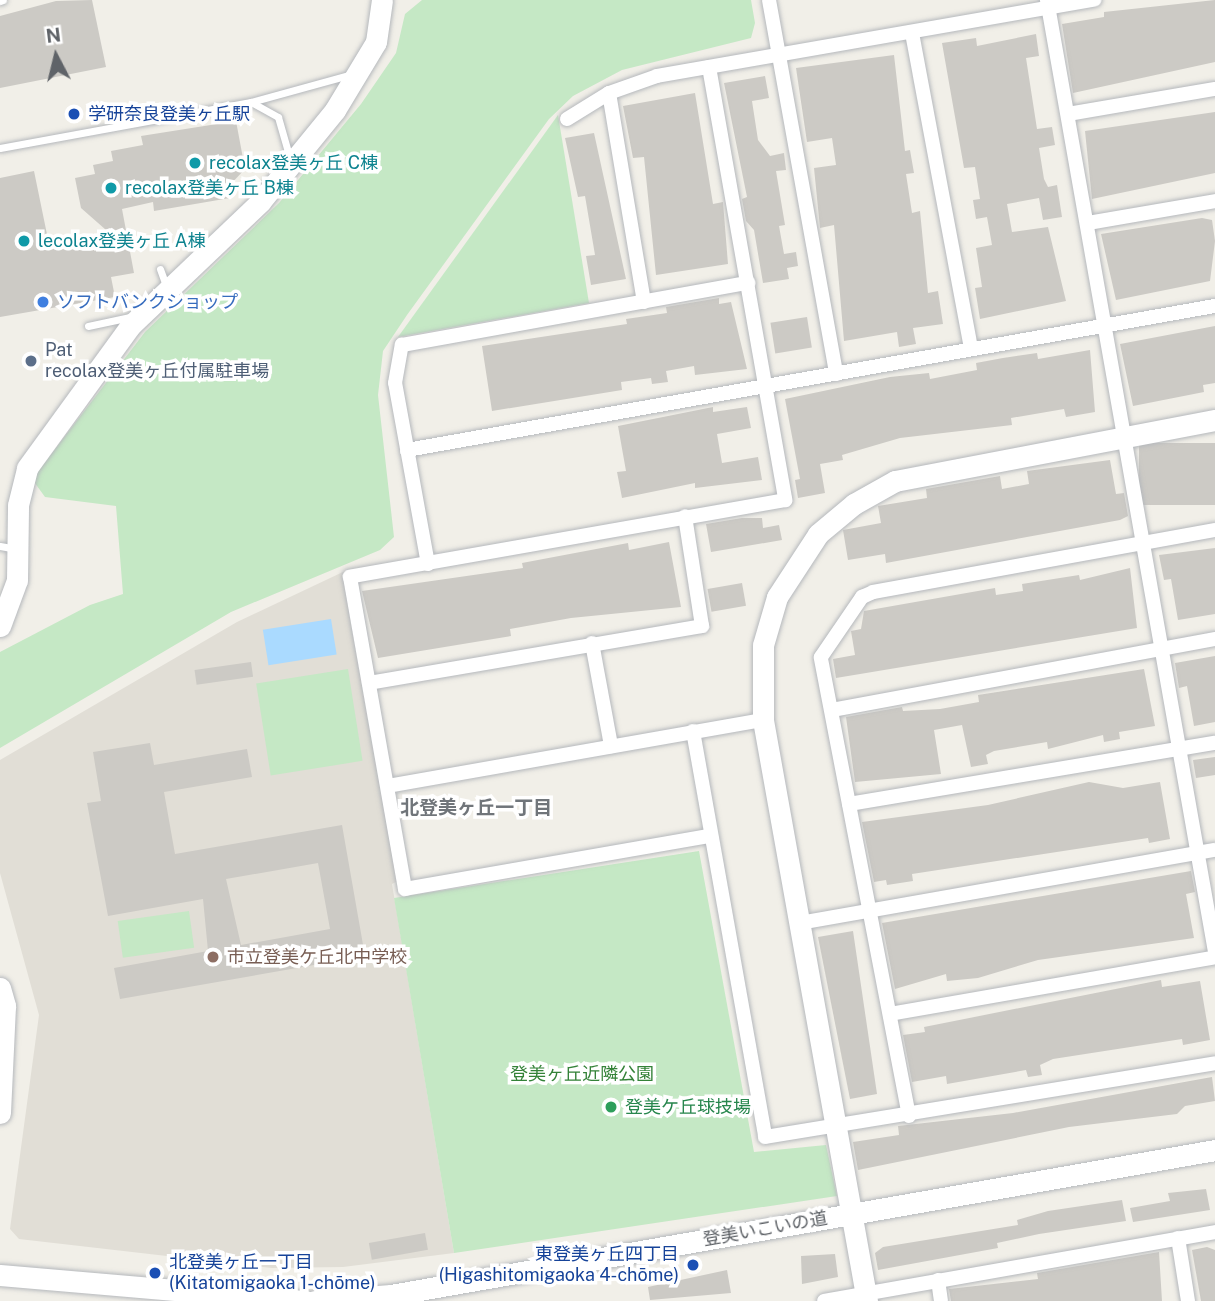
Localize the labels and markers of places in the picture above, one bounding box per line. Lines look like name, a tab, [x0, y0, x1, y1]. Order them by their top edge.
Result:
place label: 学研奈良登美ヶ丘駅	[88, 103, 250, 125]
marker: 学研奈良登美ヶ丘駅	[66, 106, 82, 122]
place label: recolax登美ヶ丘 C棟	[209, 152, 378, 174]
marker: recolax登美ヶ丘 C棟	[187, 155, 203, 171]
place label: recolax登美ヶ丘 B棟	[125, 177, 294, 199]
marker: recolax登美ヶ丘 B棟	[103, 180, 119, 196]
place label: lecolax登美ヶ丘 A棟	[38, 230, 206, 252]
marker: lecolax登美ヶ丘 A棟	[16, 233, 32, 249]
place label: ソフトバンクショップ	[57, 291, 237, 313]
marker: ソフトバンクショップ	[35, 294, 51, 310]
place label: Pat recolax登美ヶ丘付属駐車場	[45, 340, 269, 382]
marker: Pat recolax登美ヶ丘付属駐車場	[23, 353, 39, 369]
place label: 市立登美ケ丘北中学校	[227, 946, 407, 968]
marker: 市立登美ケ丘北中学校	[205, 949, 221, 965]
place label: 登美ケ丘球技場	[625, 1096, 751, 1118]
marker: 登美ケ丘球技場	[603, 1099, 619, 1115]
place label: 東登美ヶ丘四丁目 (Higashitomigaoka 4-chōme)	[439, 1244, 679, 1286]
place label: 北登美ヶ丘一丁目 (Kitatomigaoka 1-chōme)	[169, 1252, 375, 1294]
marker: 東登美ヶ丘四丁目 (Higashitomigaoka 4-chōme)	[685, 1257, 701, 1273]
marker: 北登美ヶ丘一丁目 (Kitatomigaoka 1-chōme)	[147, 1265, 163, 1281]

